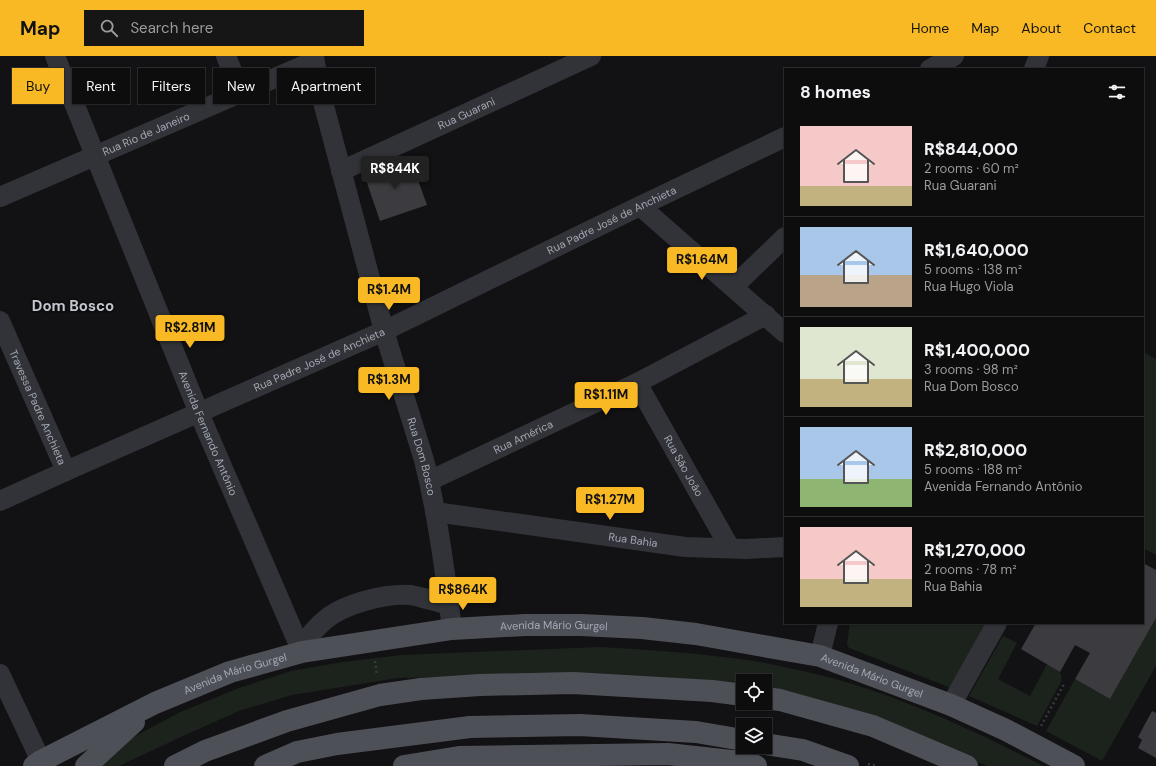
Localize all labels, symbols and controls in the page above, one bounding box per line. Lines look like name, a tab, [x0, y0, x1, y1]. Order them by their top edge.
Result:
search box	[84, 10, 364, 46]
text: Map	[20, 16, 60, 41]
icon: search	[98, 17, 120, 39]
text: Search here	[130, 18, 213, 38]
text: Home	[911, 19, 949, 37]
text: Map	[971, 19, 999, 37]
text: About	[1021, 19, 1061, 37]
text: Contact	[1083, 19, 1136, 37]
chip: Buy	[12, 68, 64, 104]
chip: Rent	[72, 68, 130, 104]
chip: Filters	[138, 68, 205, 104]
chip: New	[213, 68, 269, 104]
chip: Apartment	[277, 68, 375, 104]
text: 8 homes	[800, 81, 871, 103]
icon: filters	[1106, 81, 1128, 103]
street label: Rua Guarani	[436, 94, 497, 133]
street label: Rua Rio de Janeiro	[100, 109, 192, 159]
text: R$844,000	[924, 138, 1018, 160]
icon: home	[832, 142, 880, 190]
pin: R$844K	[362, 156, 428, 190]
text: R$844K	[370, 160, 420, 177]
text: 2 rooms · 60 m²	[924, 160, 1019, 177]
text: Rua Guarani	[924, 177, 997, 194]
street label: Rua Padre José de Anchieta	[545, 183, 678, 257]
text: R$1,640,000	[924, 239, 1029, 261]
icon: home	[832, 243, 880, 291]
pin: R$1.64M	[665, 247, 739, 281]
text: R$1.64M	[676, 251, 728, 268]
text: 5 rooms · 138 m²	[924, 261, 1022, 278]
pin: R$1.4M	[356, 277, 422, 311]
text: Rua Hugo Viola	[924, 278, 1014, 295]
text: R$1.4M	[367, 281, 411, 298]
district label: Dom Bosco	[32, 296, 114, 316]
pin: R$2.81M	[153, 315, 227, 349]
text: R$2.81M	[164, 319, 216, 336]
street label: Rua Padre José de Anchieta	[251, 325, 387, 395]
text: R$1,400,000	[924, 339, 1030, 361]
icon: home	[832, 343, 880, 391]
street label: Travessa Padre Anchieta	[6, 347, 69, 467]
text: 3 rooms · 98 m²	[924, 361, 1018, 378]
pin: R$1.3M	[356, 367, 422, 401]
street label: Avenida Fernando Antônio	[176, 369, 241, 498]
text: R$1.3M	[367, 371, 411, 388]
text: Rua Dom Bosco	[924, 378, 1019, 395]
pin: R$1.11M	[569, 382, 643, 416]
text: R$1.11M	[584, 386, 628, 403]
street label: Rua Dom Bosco	[404, 416, 439, 497]
street label: Rua América	[491, 417, 555, 457]
street label: Rua São João	[661, 433, 706, 499]
text: R$2,810,000	[924, 439, 1027, 461]
icon: home	[832, 443, 880, 491]
text: 5 rooms · 188 m²	[924, 461, 1022, 478]
text: Avenida Fernando Antônio	[924, 478, 1082, 495]
pin: R$1.27M	[573, 487, 647, 521]
text: R$1.27M	[585, 491, 635, 508]
street label: Rua Bahia	[608, 529, 658, 550]
text: R$1,270,000	[924, 539, 1026, 561]
icon: home	[832, 543, 880, 591]
text: 2 rooms · 78 m²	[924, 561, 1016, 578]
pin: R$864K	[430, 577, 496, 611]
text: Rua Bahia	[924, 578, 982, 595]
text: R$864K	[438, 581, 488, 598]
street label: Avenida Mário Gurgel	[499, 618, 608, 633]
street label: Avenida Mário Gurgel	[181, 650, 288, 697]
street label: Avenida Mário Gurgel	[819, 650, 925, 701]
map controls	[736, 674, 772, 754]
button: locate	[736, 674, 772, 710]
button: layers	[736, 718, 772, 754]

